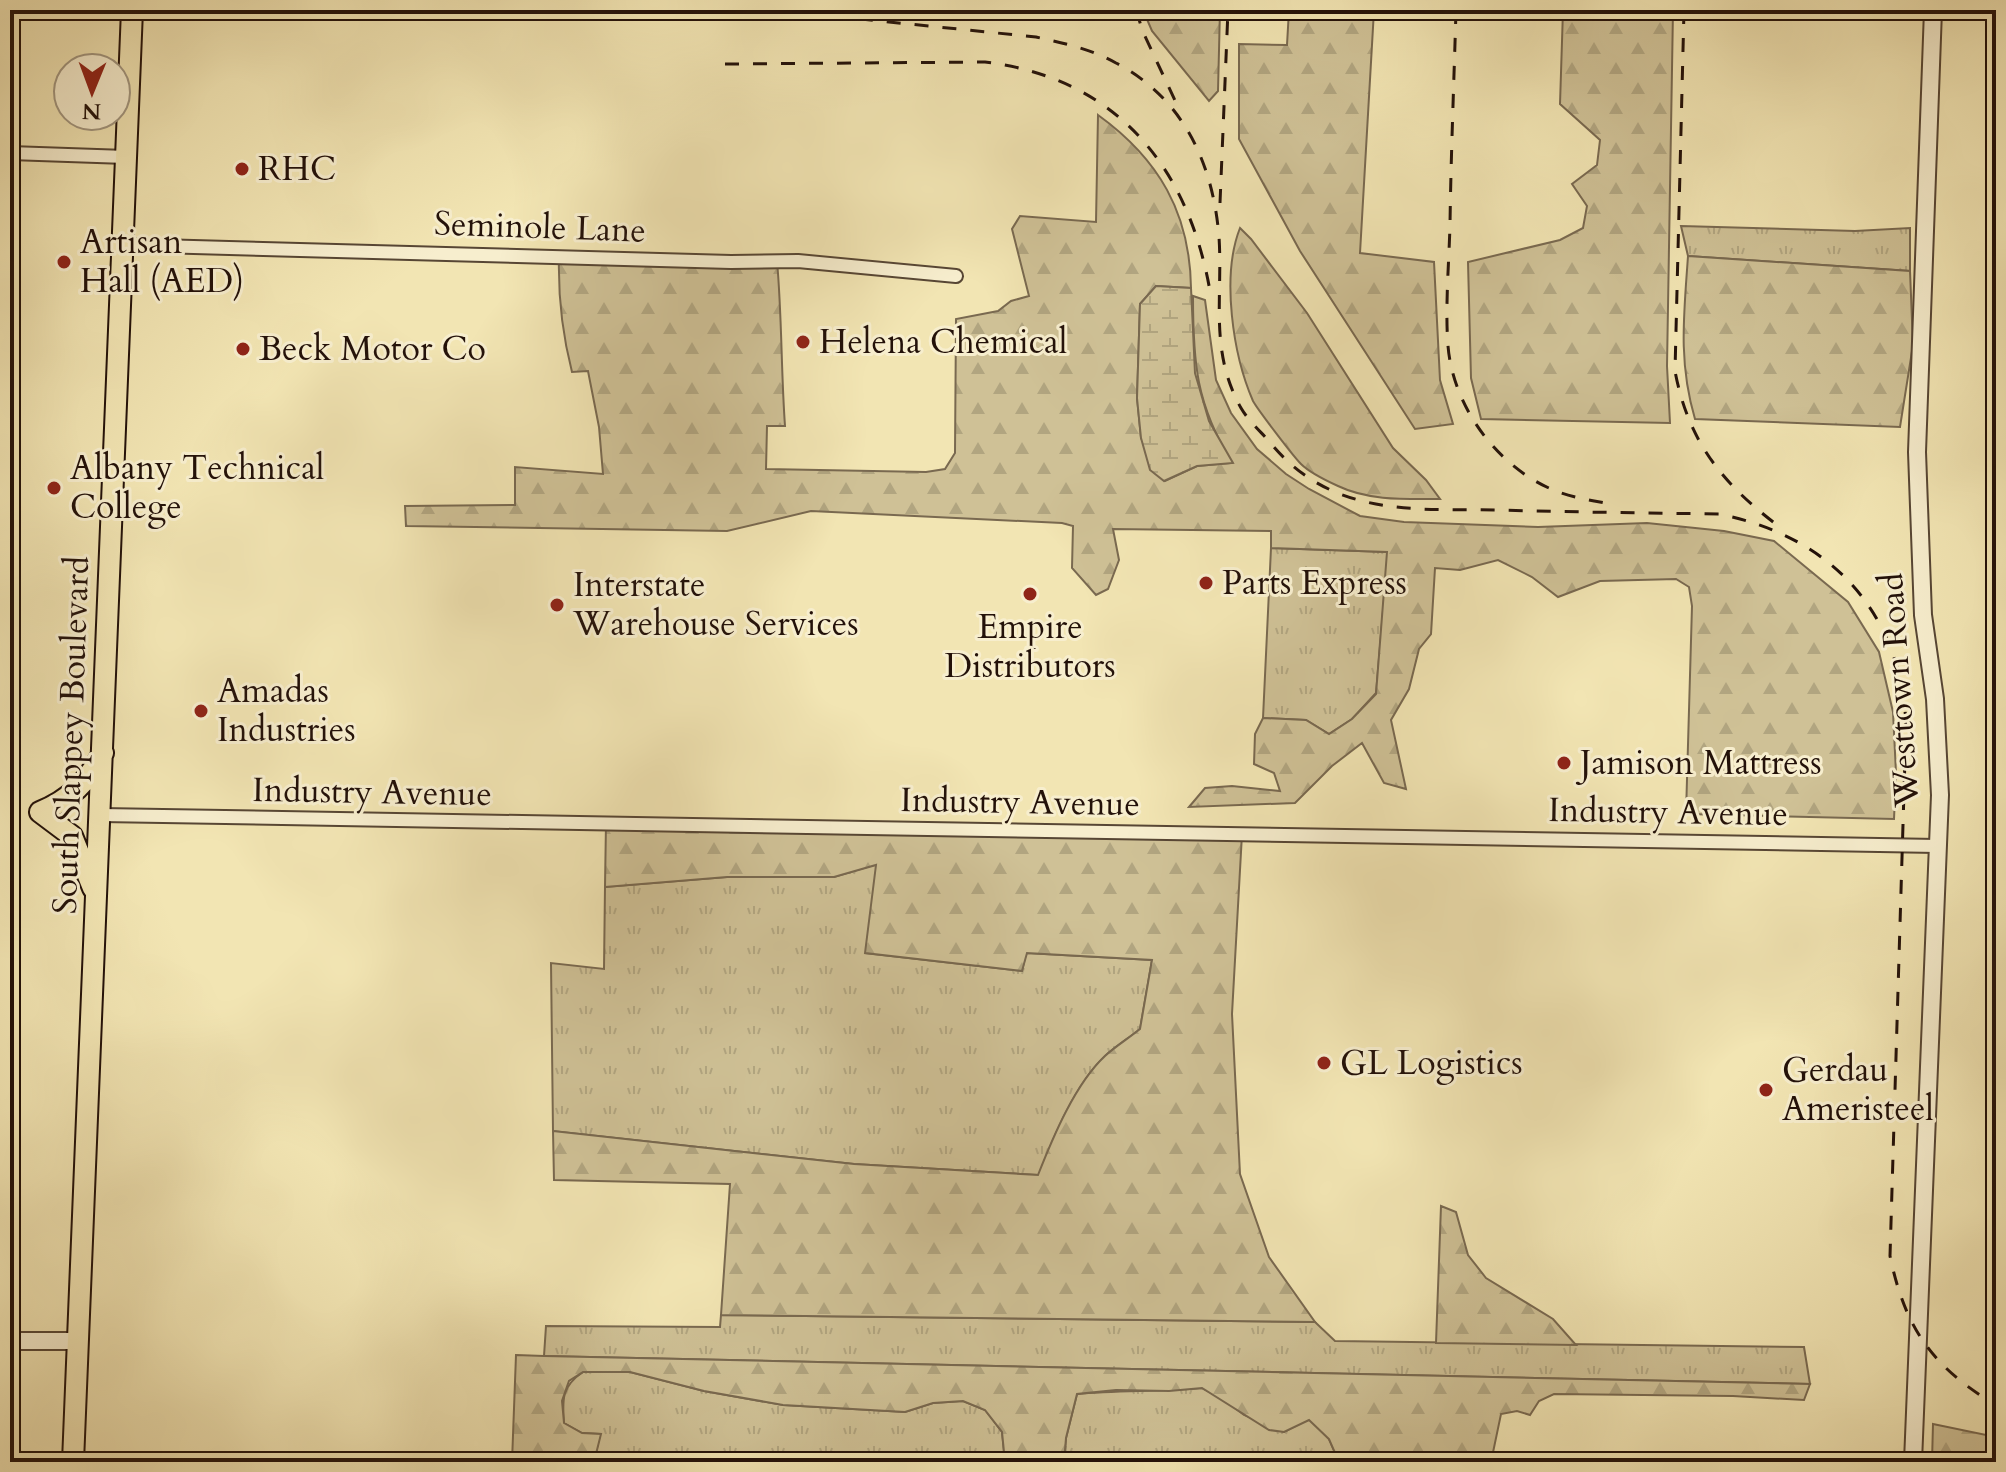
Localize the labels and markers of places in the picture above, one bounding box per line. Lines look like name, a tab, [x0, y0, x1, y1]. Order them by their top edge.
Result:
place label: RHC	[258, 146, 336, 192]
marker: RHC	[233, 160, 251, 178]
place label: Artisan Hall (AED)	[80, 219, 244, 304]
marker: Artisan Hall (AED)	[55, 253, 73, 271]
place label: Helena Chemical	[819, 319, 1068, 365]
place label: Beck Motor Co	[259, 326, 486, 372]
marker: Helena Chemical	[794, 333, 812, 351]
marker: Beck Motor Co	[234, 340, 252, 358]
place label: Albany Technical College	[70, 445, 325, 530]
marker: Albany Technical College	[45, 479, 63, 497]
place label: Parts Express	[1222, 560, 1407, 606]
place label: Interstate Warehouse Services	[572, 562, 859, 647]
marker: Parts Express	[1197, 574, 1215, 592]
marker: Empire Distributors	[1021, 585, 1039, 603]
marker: Interstate Warehouse Services	[548, 596, 566, 614]
place label: Empire Distributors	[944, 604, 1116, 689]
place label: Amadas Industries	[217, 668, 356, 753]
marker: Amadas Industries	[192, 702, 210, 720]
place label: Jamison Mattress	[1575, 740, 1822, 786]
marker: Jamison Mattress	[1555, 754, 1573, 772]
place label: GL Logistics	[1340, 1040, 1523, 1086]
place label: Gerdau Ameristeel	[1782, 1047, 1934, 1132]
marker: GL Logistics	[1315, 1054, 1333, 1072]
marker: Gerdau Ameristeel	[1757, 1081, 1775, 1099]

